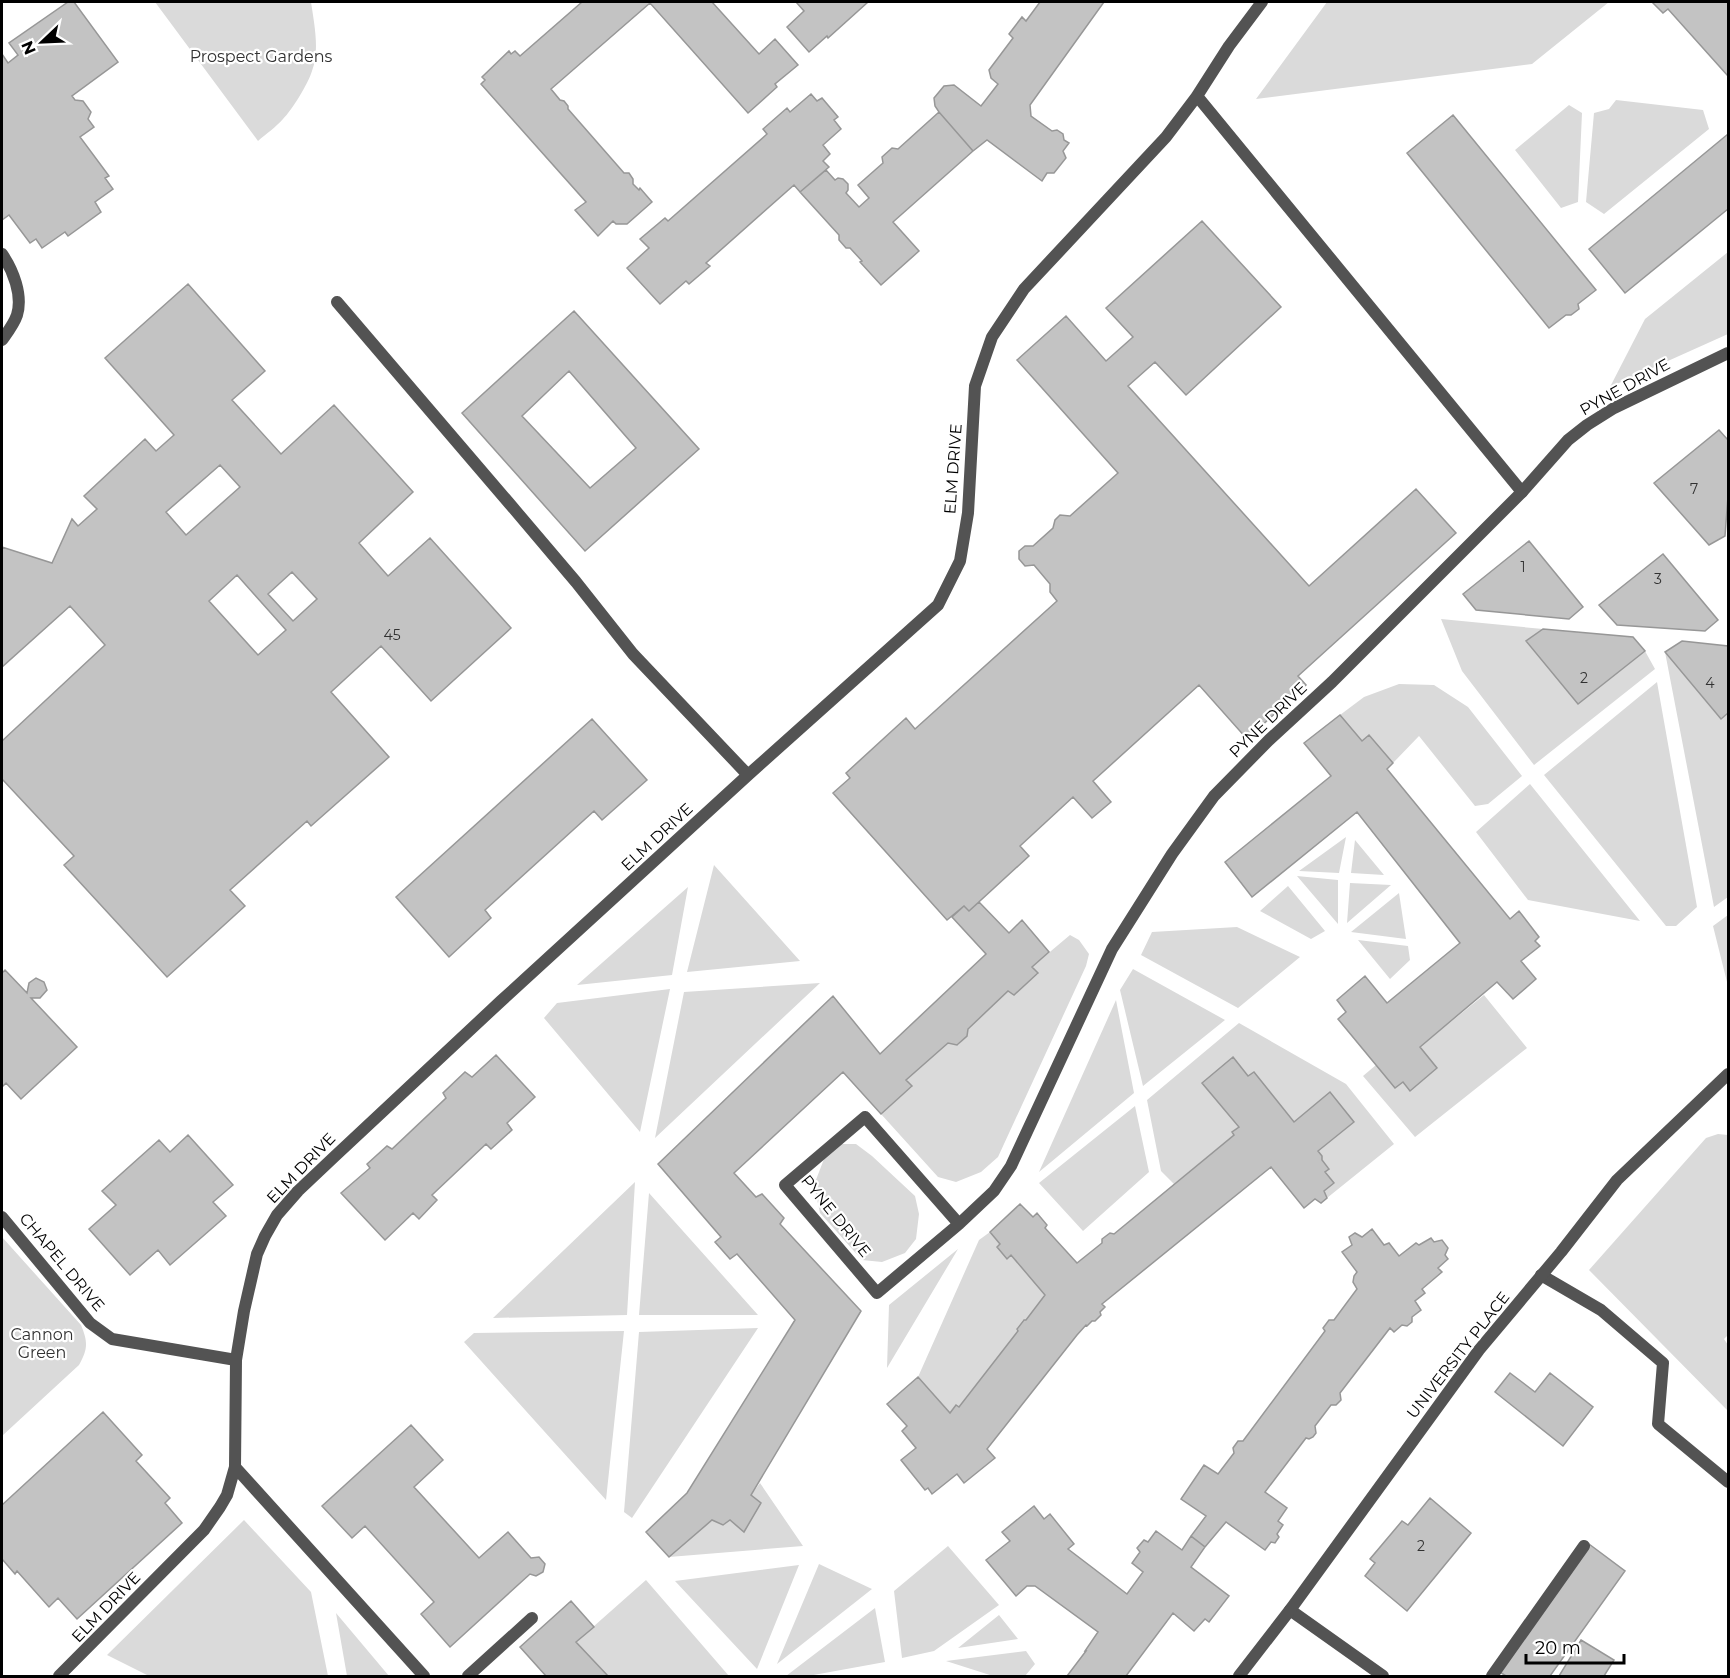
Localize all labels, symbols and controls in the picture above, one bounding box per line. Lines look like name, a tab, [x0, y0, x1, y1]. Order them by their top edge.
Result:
north arrow	[12, 12, 72, 72]
text: N	[17, 38, 40, 57]
park label: Prospect Gardens	[190, 47, 333, 66]
street label: PYNE DRIVE	[1577, 354, 1673, 420]
street label: ELM DRIVE	[940, 423, 966, 515]
house number: 7	[1690, 480, 1698, 498]
house number: 1	[1520, 558, 1526, 576]
house number: 3	[1654, 570, 1662, 588]
house number: 45	[383, 626, 401, 644]
house number: 2	[1580, 669, 1588, 687]
house number: 4	[1705, 674, 1715, 692]
street label: PYNE DRIVE	[1225, 678, 1311, 762]
street label: ELM DRIVE	[617, 799, 697, 875]
street label: ELM DRIVE	[263, 1129, 339, 1207]
street label: PYNE DRIVE	[797, 1171, 875, 1261]
street label: CHAPEL DRIVE	[15, 1209, 109, 1315]
street label: UNIVERSITY PLACE	[1403, 1288, 1513, 1422]
park label: Cannon Green	[10, 1325, 74, 1362]
house number: 2	[1417, 1537, 1425, 1555]
street label: ELM DRIVE	[68, 1568, 144, 1646]
scale bar	[1526, 1627, 1624, 1665]
text: 20 m	[1535, 1637, 1581, 1659]

